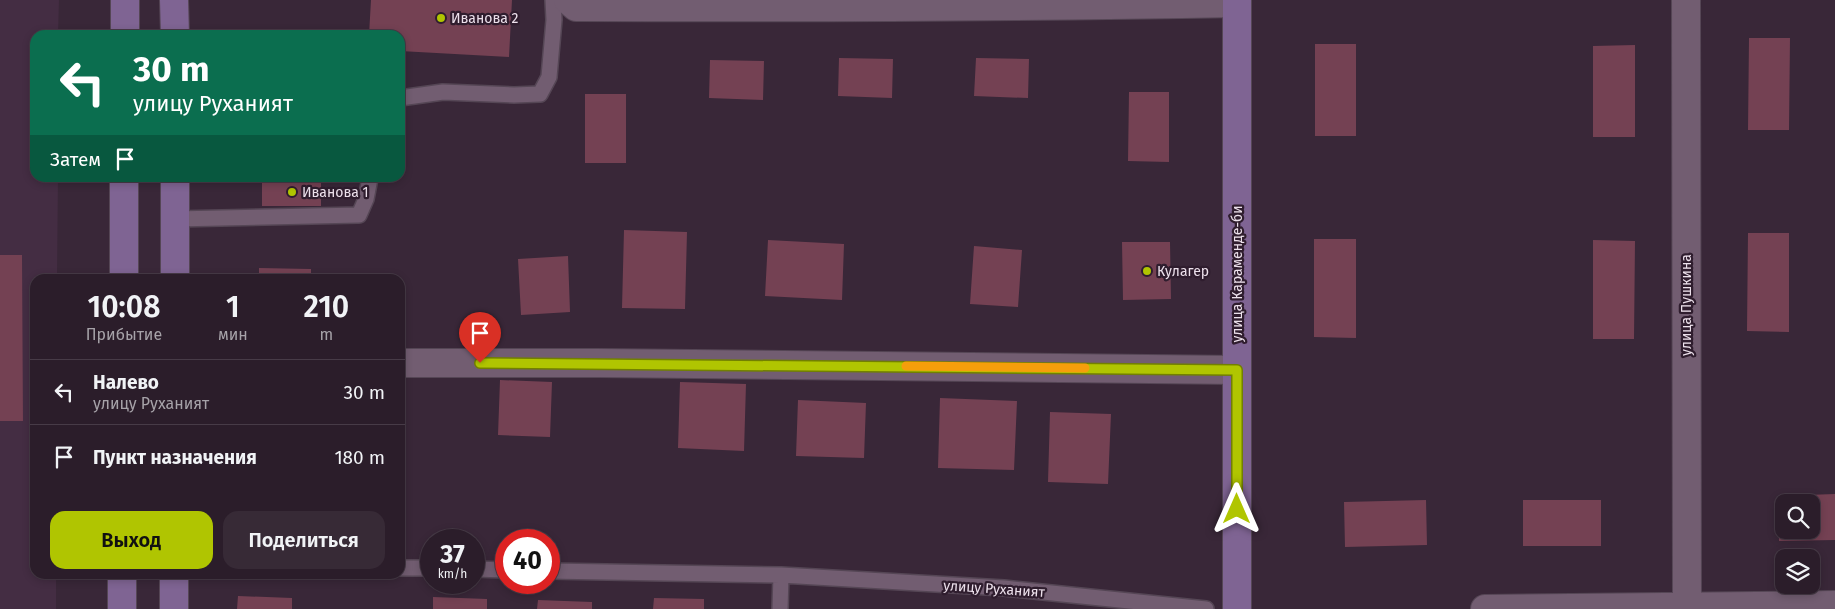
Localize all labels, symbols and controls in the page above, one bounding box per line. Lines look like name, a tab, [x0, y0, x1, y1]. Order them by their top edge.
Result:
place label: Иванова 2	[451, 10, 518, 27]
marker: Иванова 2	[435, 12, 447, 24]
text: 30 m	[133, 48, 210, 90]
icon: left	[50, 50, 115, 115]
text: улицу Руханият	[133, 90, 293, 117]
icon: arrive	[111, 145, 139, 173]
text: Затем	[50, 148, 101, 171]
place label: Иванова 1	[302, 184, 369, 201]
marker: Иванова 1	[286, 186, 298, 198]
street label: улица Караменде-би	[1229, 205, 1246, 343]
street label: улица Пушкина	[1678, 254, 1695, 356]
place label: Кулагер	[1157, 263, 1209, 280]
marker: Кулагер	[1141, 265, 1153, 277]
text: 10:08	[88, 289, 160, 325]
text: 1	[226, 289, 240, 325]
text: 210	[303, 289, 349, 325]
pin	[459, 312, 501, 363]
icon: arrive	[466, 319, 494, 347]
text: Прибытие	[86, 325, 162, 344]
text: мин	[218, 325, 248, 344]
text: m	[319, 325, 333, 344]
text: Налево	[93, 371, 159, 394]
icon: left	[50, 378, 78, 406]
text: 30 m	[344, 381, 385, 404]
text: улицу Руханият	[93, 394, 209, 413]
icon: arrive	[50, 443, 78, 471]
text: Пункт назначения	[93, 446, 257, 469]
text: 180 m	[334, 446, 385, 469]
position arrow	[1210, 482, 1262, 534]
map controls	[1775, 494, 1820, 594]
button: search	[1775, 494, 1820, 539]
button: Выход	[50, 511, 213, 569]
button: Поделиться	[223, 511, 385, 569]
speed limit sign: 40	[495, 529, 560, 594]
text: 37	[440, 540, 465, 570]
button: layers	[1775, 549, 1820, 594]
text: km/h	[438, 567, 467, 581]
street label: улицу Руханият	[943, 577, 1046, 601]

